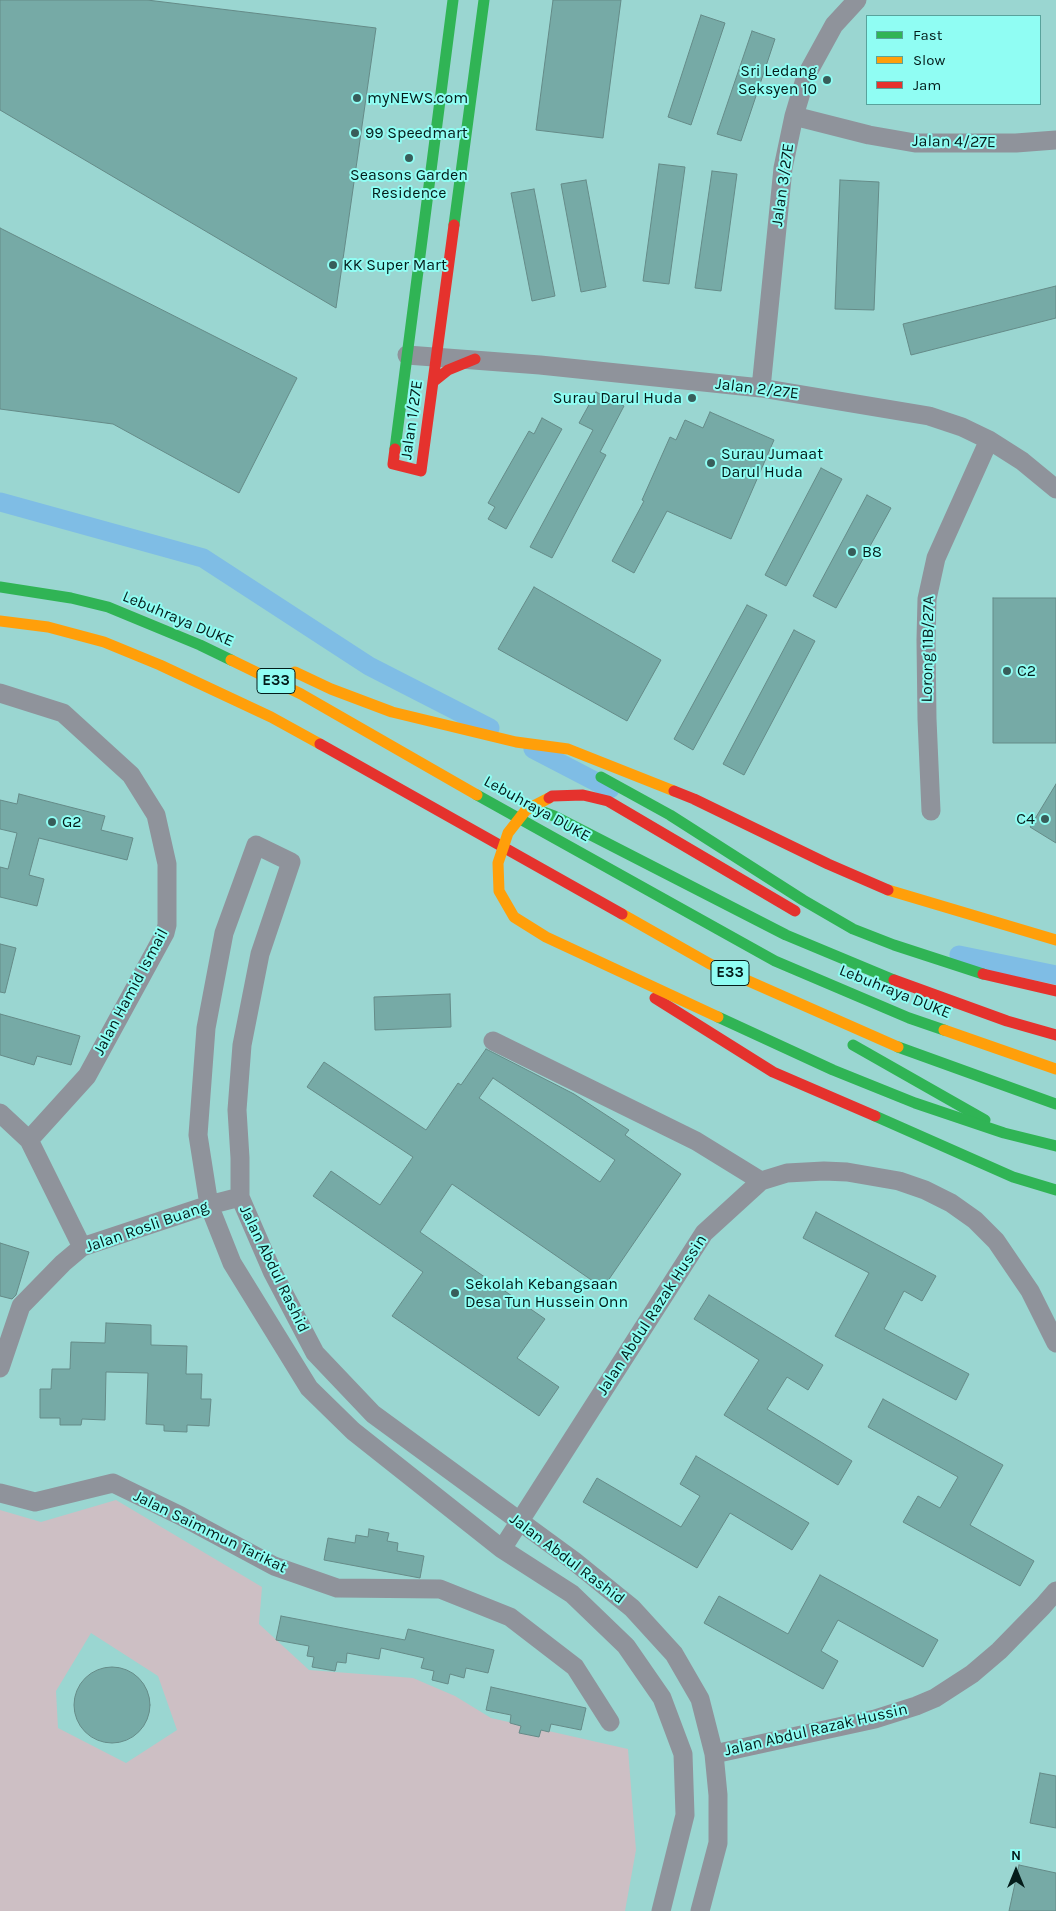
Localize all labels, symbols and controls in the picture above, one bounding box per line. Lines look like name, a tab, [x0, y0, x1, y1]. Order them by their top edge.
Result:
legend	[866, 15, 1041, 105]
text: Fast	[913, 26, 942, 44]
text: Slow	[913, 51, 945, 69]
place label: Sri Ledang Seksyen 10	[738, 61, 817, 99]
marker: Sri Ledang Seksyen 10	[821, 74, 833, 86]
text: Jam	[913, 76, 941, 94]
place label: myNEWS.com	[367, 88, 468, 108]
marker: myNEWS.com	[351, 92, 363, 104]
place label: 99 Speedmart	[365, 123, 468, 143]
marker: 99 Speedmart	[349, 127, 361, 139]
street label: Jalan 4/27E	[912, 132, 996, 152]
street label: Jalan 3/27E	[768, 142, 798, 228]
marker: Seasons Garden Residence	[403, 152, 415, 164]
place label: Seasons Garden Residence	[350, 165, 468, 203]
place label: KK Super Mart	[343, 255, 447, 275]
marker: KK Super Mart	[327, 259, 339, 271]
street label: Jalan 2/27E	[714, 374, 800, 404]
street label: Jalan 1/27E	[397, 379, 427, 461]
place label: Surau Darul Huda	[553, 388, 682, 408]
marker: Surau Darul Huda	[686, 392, 698, 404]
place label: Surau Jumaat Darul Huda	[721, 444, 823, 482]
marker: Surau Jumaat Darul Huda	[705, 457, 717, 469]
place label: B8	[862, 542, 882, 562]
marker: B8	[846, 546, 858, 558]
street label: Lebuhraya DUKE	[120, 587, 236, 651]
street label: Lorong 11B/27A	[917, 596, 939, 702]
place label: C2	[1017, 661, 1036, 681]
marker: C2	[1001, 665, 1013, 677]
road number: E33	[257, 668, 295, 694]
street label: Lebuhraya DUKE	[480, 772, 594, 846]
place label: C4	[1016, 809, 1035, 829]
place label: G2	[62, 812, 82, 832]
marker: C4	[1039, 813, 1051, 825]
marker: G2	[46, 816, 58, 828]
street label: Jalan Hamid Ismail	[90, 925, 172, 1059]
road number: E33	[711, 960, 749, 986]
street label: Lebuhraya DUKE	[836, 961, 954, 1023]
street label: Jalan Rosli Buang	[83, 1197, 211, 1257]
street label: Jalan Abdul Rashid	[235, 1202, 313, 1336]
street label: Jalan Abdul Razak Hussin	[593, 1231, 711, 1399]
place label: Sekolah Kebangsaan Desa Tun Hussein Onn	[465, 1274, 628, 1312]
marker: Sekolah Kebangsaan Desa Tun Hussein Onn	[449, 1287, 461, 1299]
street label: Jalan Saimmun Tarikat	[130, 1487, 290, 1577]
street label: Jalan Abdul Rashid	[506, 1509, 628, 1609]
street label: Jalan Abdul Razak Hussin	[722, 1700, 910, 1760]
north arrow	[991, 1846, 1041, 1896]
text: N	[1011, 1847, 1021, 1864]

